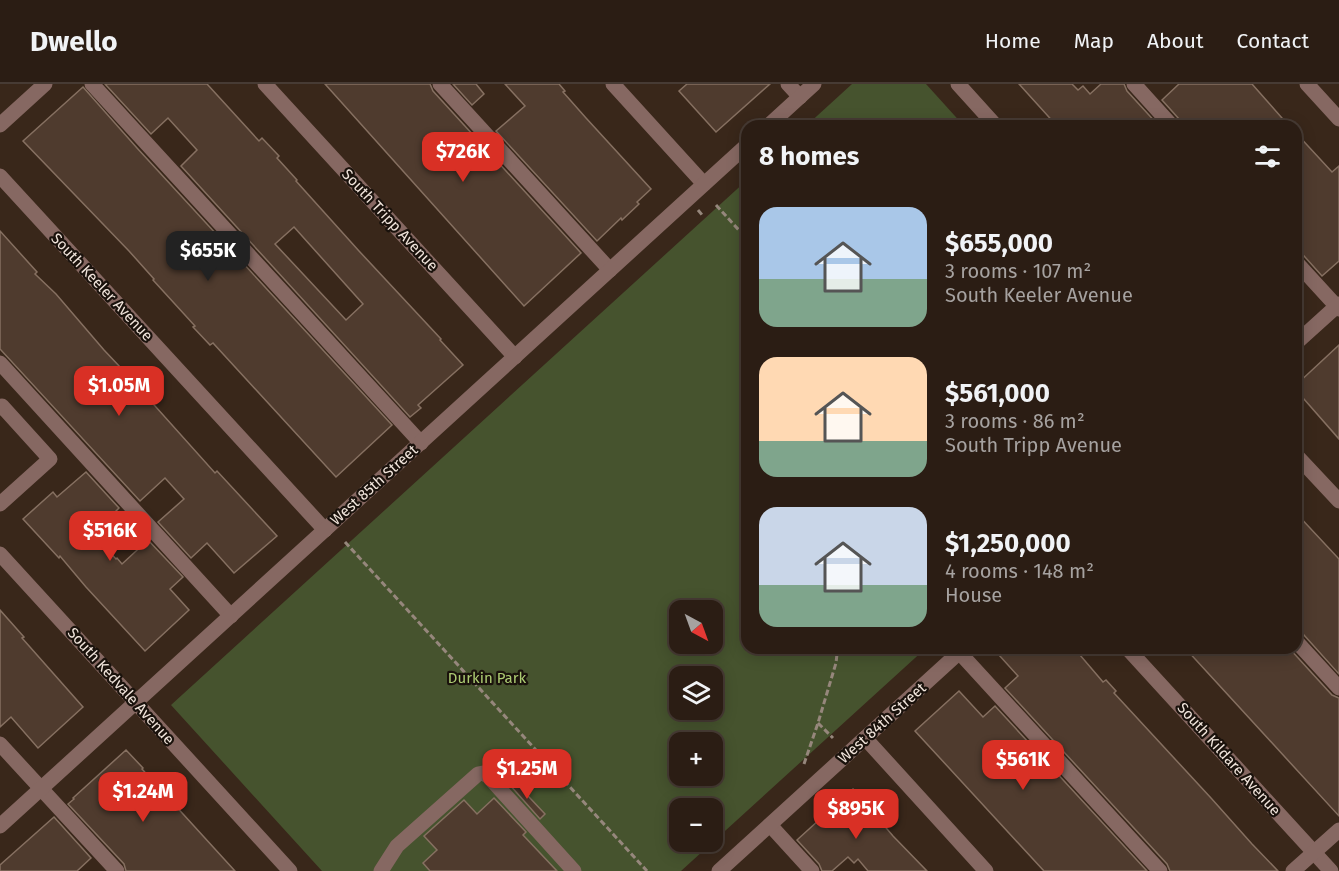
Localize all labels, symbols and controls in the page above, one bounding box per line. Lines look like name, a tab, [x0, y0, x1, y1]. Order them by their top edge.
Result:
text: Dwello	[30, 25, 118, 58]
text: Home	[985, 28, 1041, 54]
text: Map	[1074, 28, 1114, 54]
text: About	[1147, 28, 1204, 54]
text: Contact	[1237, 28, 1309, 54]
pin: $726K	[421, 132, 505, 183]
text: $726K	[436, 139, 490, 163]
icon: filters	[1251, 140, 1284, 173]
text: 8 homes	[759, 141, 859, 172]
street label: South Tripp Avenue	[338, 165, 442, 275]
text: $655,000	[945, 228, 1053, 259]
street label: South Keeler Avenue	[47, 229, 157, 345]
pin: $655K	[166, 231, 250, 282]
icon: home	[807, 231, 879, 303]
text: $655K	[180, 238, 236, 262]
text: 3 rooms · 107 m²	[945, 259, 1091, 283]
text: South Keeler Avenue	[945, 283, 1133, 307]
pin: $1.05M	[70, 366, 168, 417]
text: $1.05M	[88, 373, 150, 397]
text: $561,000	[945, 378, 1050, 409]
icon: home	[807, 381, 879, 453]
text: 3 rooms · 86 m²	[945, 409, 1085, 433]
text: South Tripp Avenue	[945, 433, 1122, 457]
street label: West 85th Street	[327, 441, 422, 529]
pin: $516K	[68, 511, 152, 562]
text: $516K	[83, 518, 137, 542]
text: $1,250,000	[945, 528, 1071, 559]
icon: home	[807, 531, 879, 603]
text: 4 rooms · 148 m²	[945, 559, 1094, 583]
text: House	[945, 583, 1002, 607]
north arrow	[669, 600, 723, 654]
map controls	[669, 600, 723, 852]
street label: South Kedvale Avenue	[64, 624, 178, 748]
button: layers	[669, 666, 723, 720]
park label: Durkin Park	[448, 669, 527, 687]
street label: West 84th Street	[834, 678, 930, 767]
street label: South Kildare Avenue	[1174, 699, 1284, 819]
button: +	[669, 732, 723, 786]
pin: $561K	[981, 740, 1065, 791]
text: $561K	[996, 747, 1050, 771]
pin: $1.25M	[478, 749, 576, 800]
text: $1.25M	[496, 756, 558, 780]
pin: $1.24M	[94, 772, 192, 823]
text: $1.24M	[112, 779, 174, 803]
pin: $895K	[814, 789, 898, 840]
text: $895K	[828, 796, 884, 820]
button: −	[669, 798, 723, 852]

